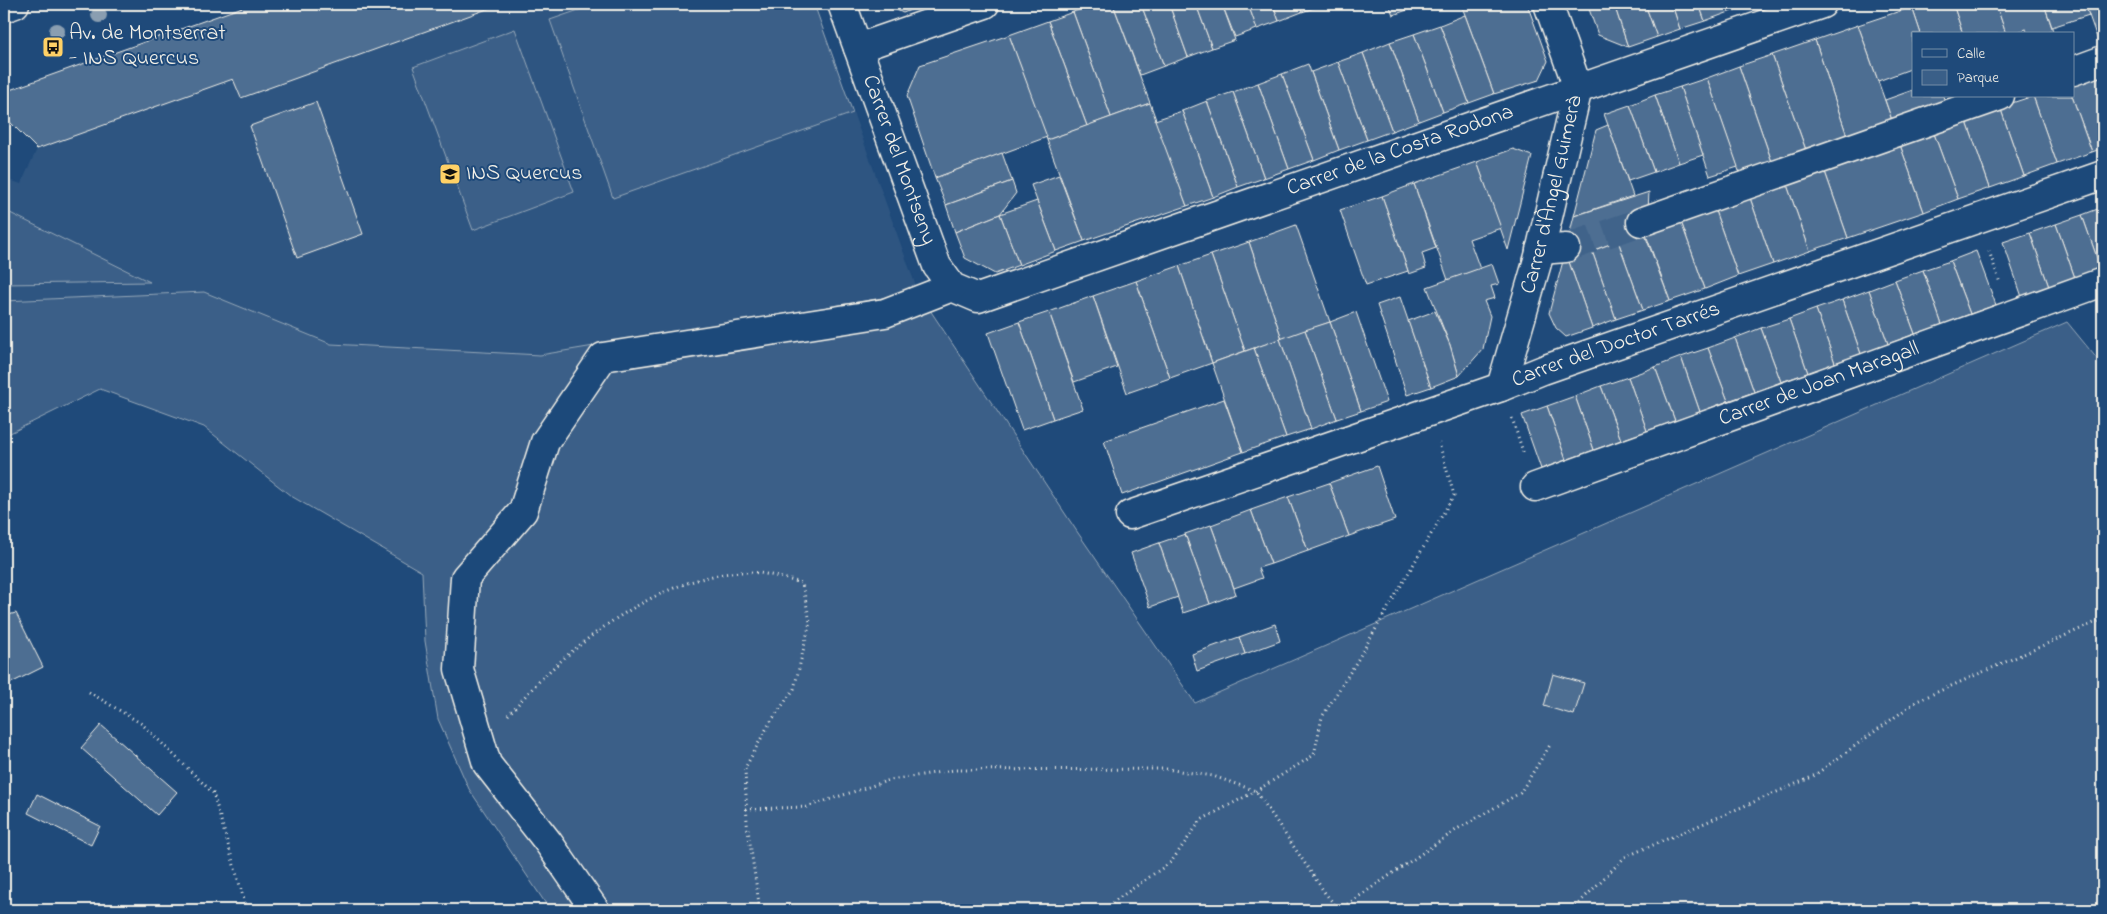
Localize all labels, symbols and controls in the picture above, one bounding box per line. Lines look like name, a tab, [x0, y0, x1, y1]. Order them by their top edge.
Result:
place label: Av. de Montserrat - INS Quercus	[69, 18, 226, 75]
legend	[1912, 32, 2074, 98]
bus stop icon: Av. de Montserrat - INS Quercus	[41, 35, 65, 59]
text: Calle	[1957, 43, 1985, 65]
text: Parque	[1957, 67, 1999, 89]
street label: Carrer del Montseny	[853, 71, 944, 250]
street label: Carrer d'Àngel Guimerà	[1513, 92, 1592, 298]
street label: Carrer de la Costa Rodona	[1283, 97, 1518, 205]
place label: INS Quercus	[466, 158, 582, 190]
school or university icon: INS Quercus	[438, 162, 462, 186]
street label: Carrer del Doctor Tarrés	[1507, 293, 1725, 397]
street label: Carrer de Joan Maragall	[1714, 334, 1924, 435]

